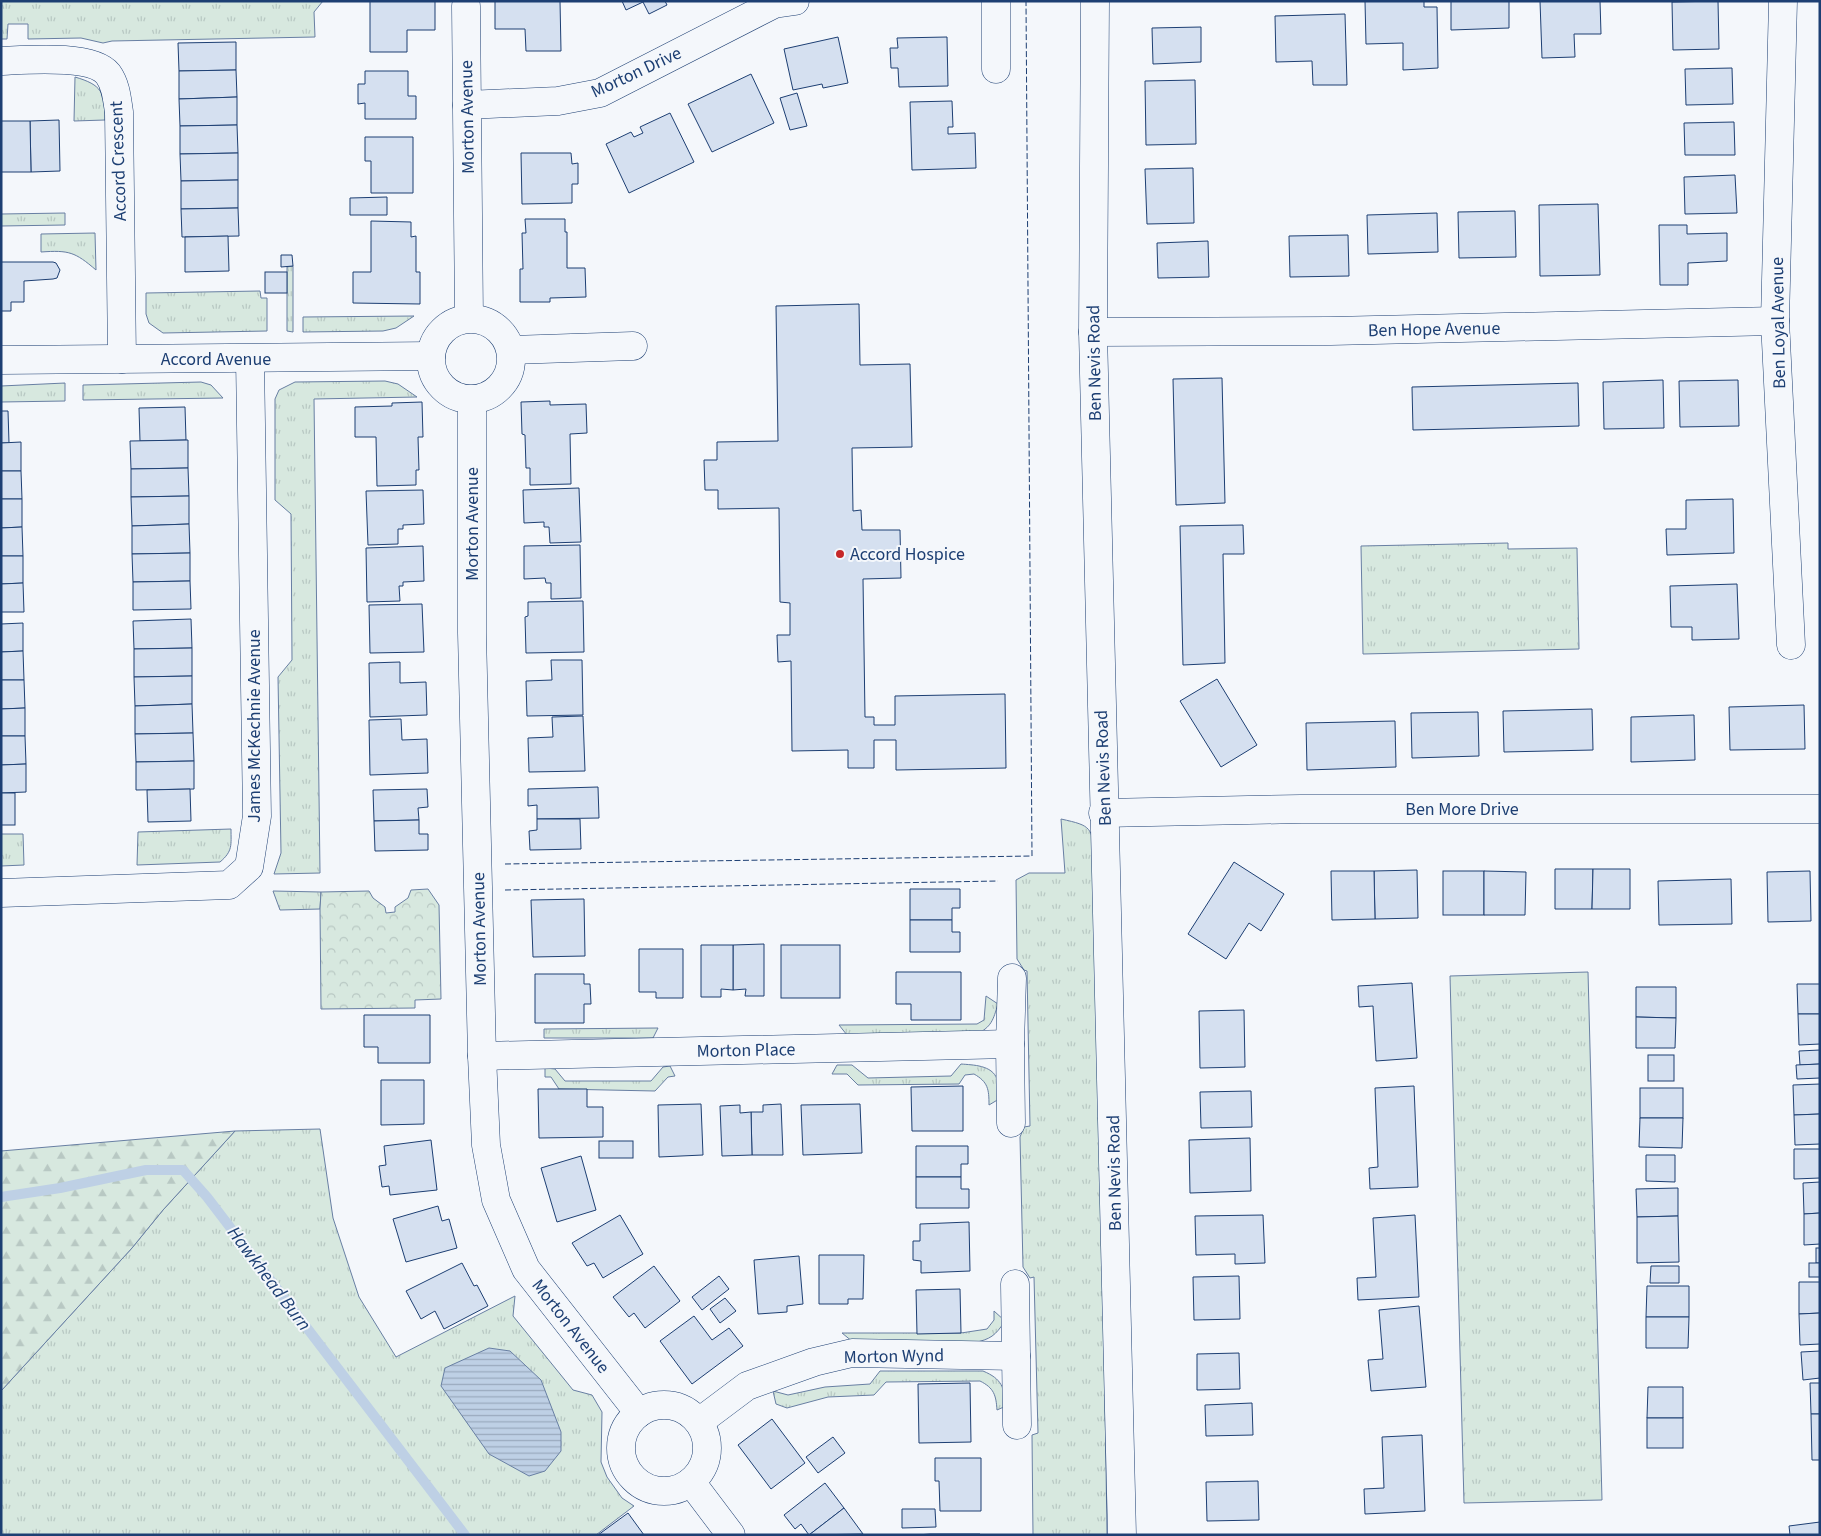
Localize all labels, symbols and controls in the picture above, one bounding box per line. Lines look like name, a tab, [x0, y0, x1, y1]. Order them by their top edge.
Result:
street label: Morton Drive	[587, 41, 686, 104]
street label: Morton Avenue	[454, 60, 481, 174]
street label: Accord Crescent	[104, 100, 133, 222]
street label: Ben Loyal Avenue	[1765, 257, 1792, 389]
street label: Ben Nevis Road	[1081, 305, 1108, 421]
street label: Ben Hope Avenue	[1368, 316, 1501, 343]
street label: Accord Avenue	[161, 347, 271, 372]
street label: Morton Avenue	[460, 467, 485, 581]
place label: Accord Hospice	[850, 542, 965, 567]
marker: Accord Hospice	[834, 548, 846, 560]
street label: James McKechnie Avenue	[242, 629, 267, 823]
street label: Ben Nevis Road	[1089, 709, 1118, 827]
street label: Ben More Drive	[1405, 797, 1519, 822]
street label: Morton Avenue	[466, 872, 493, 986]
street label: Morton Place	[696, 1037, 796, 1064]
street label: Ben Nevis Road	[1101, 1115, 1128, 1231]
water label: Hawkhead Burn	[220, 1221, 317, 1337]
street label: Morton Avenue	[526, 1274, 615, 1379]
street label: Morton Wynd	[844, 1343, 944, 1370]

